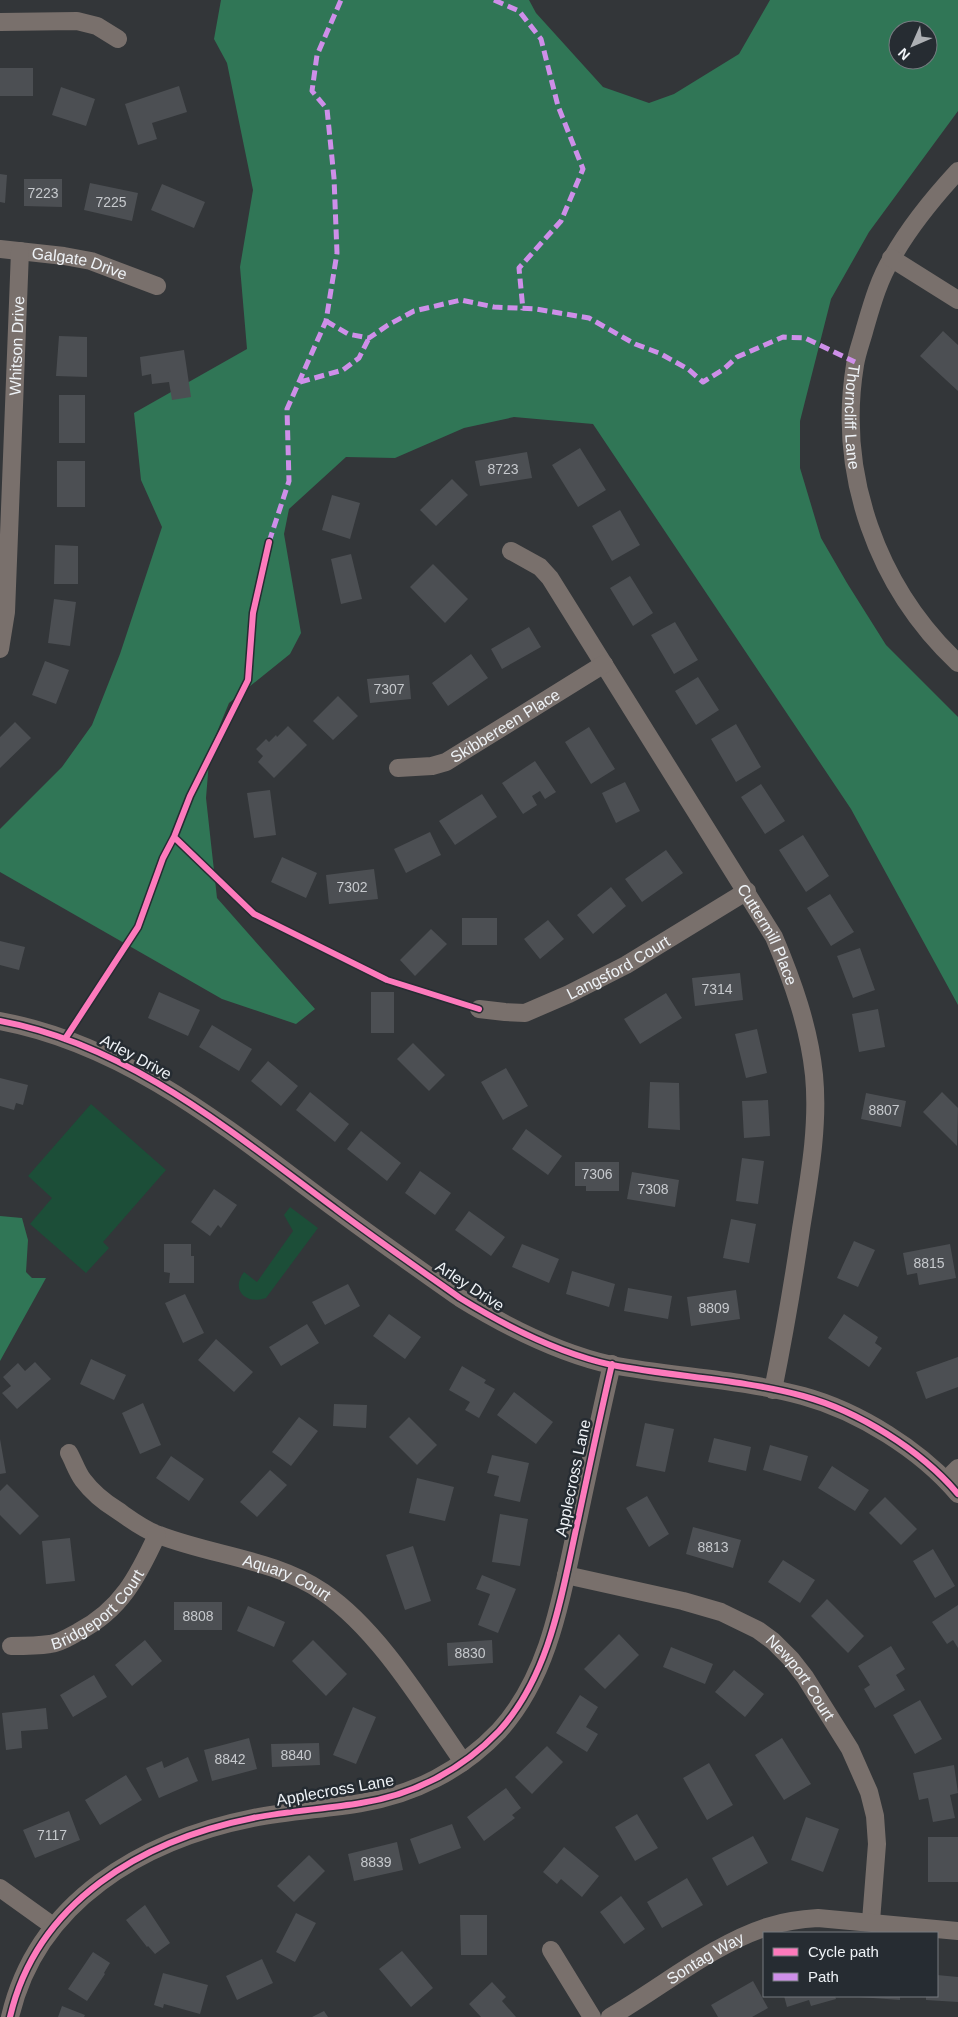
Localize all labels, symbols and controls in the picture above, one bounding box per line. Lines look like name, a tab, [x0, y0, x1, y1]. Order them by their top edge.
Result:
north arrow	[888, 20, 938, 70]
text: N	[895, 45, 913, 63]
house number: 7223	[27, 185, 59, 201]
house number: 7225	[95, 194, 127, 210]
street label: Galgate Drive	[31, 244, 130, 282]
street label: Whitson Drive	[6, 295, 27, 396]
street label: Thorncliff Lane	[842, 363, 864, 471]
house number: 8723	[487, 461, 519, 477]
house number: 7307	[373, 681, 405, 697]
street label: Skibbereen Place	[447, 685, 563, 766]
house number: 7302	[336, 879, 368, 895]
street label: Cuttermill Place	[734, 881, 801, 987]
street label: Langsford Court	[564, 932, 673, 1002]
house number: 7314	[701, 981, 733, 997]
street label: Arley Drive	[97, 1031, 175, 1083]
house number: 8807	[868, 1102, 900, 1118]
house number: 7306	[581, 1166, 613, 1182]
house number: 7308	[637, 1181, 669, 1197]
house number: 8815	[913, 1255, 945, 1271]
street label: Arley Drive	[433, 1258, 508, 1314]
house number: 8809	[698, 1300, 730, 1316]
street label: Applecross Lane	[552, 1418, 594, 1538]
house number: 8813	[697, 1539, 729, 1555]
street label: Aquary Court	[241, 1551, 335, 1604]
street label: Bridgeport Court	[49, 1566, 147, 1652]
house number: 8808	[182, 1608, 214, 1624]
street label: Newport Court	[763, 1631, 839, 1724]
house number: 8830	[454, 1645, 486, 1661]
house number: 8840	[280, 1747, 312, 1763]
house number: 8842	[214, 1751, 246, 1767]
street label: Applecross Lane	[275, 1771, 395, 1809]
house number: 7117	[37, 1827, 67, 1843]
house number: 8839	[360, 1854, 392, 1870]
street label: Sontag Way	[663, 1929, 746, 1987]
legend	[763, 1932, 938, 1997]
text: Cycle path	[808, 1943, 879, 1960]
text: Path	[808, 1968, 839, 1985]

